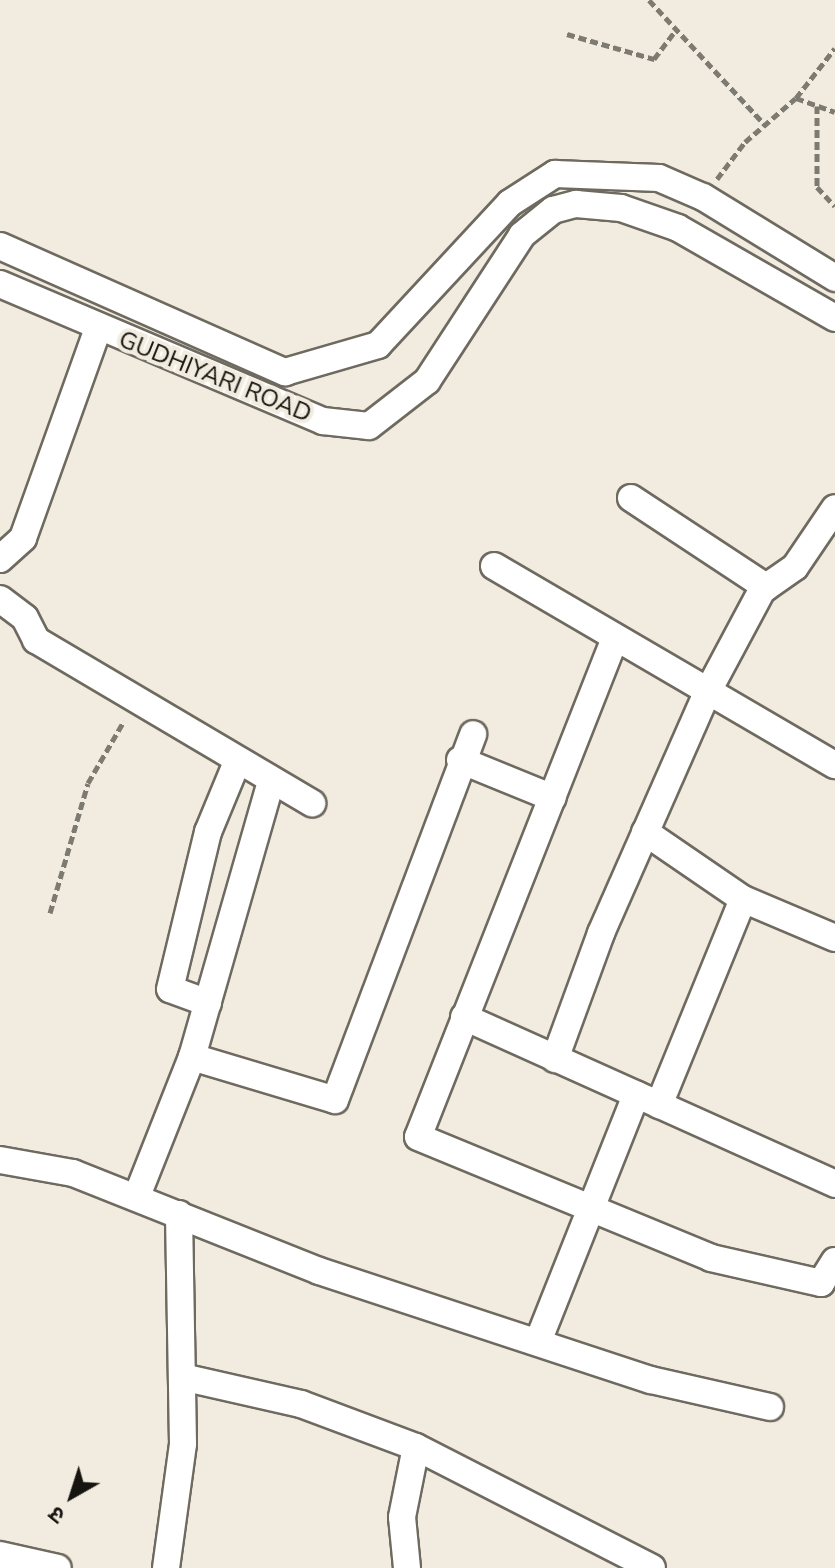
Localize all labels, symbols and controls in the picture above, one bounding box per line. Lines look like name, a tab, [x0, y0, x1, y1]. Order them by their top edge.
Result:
street label: GUDHIYARI ROAD	[115, 325, 315, 429]
north arrow	[32, 1456, 112, 1536]
text: उ	[42, 1499, 71, 1530]

